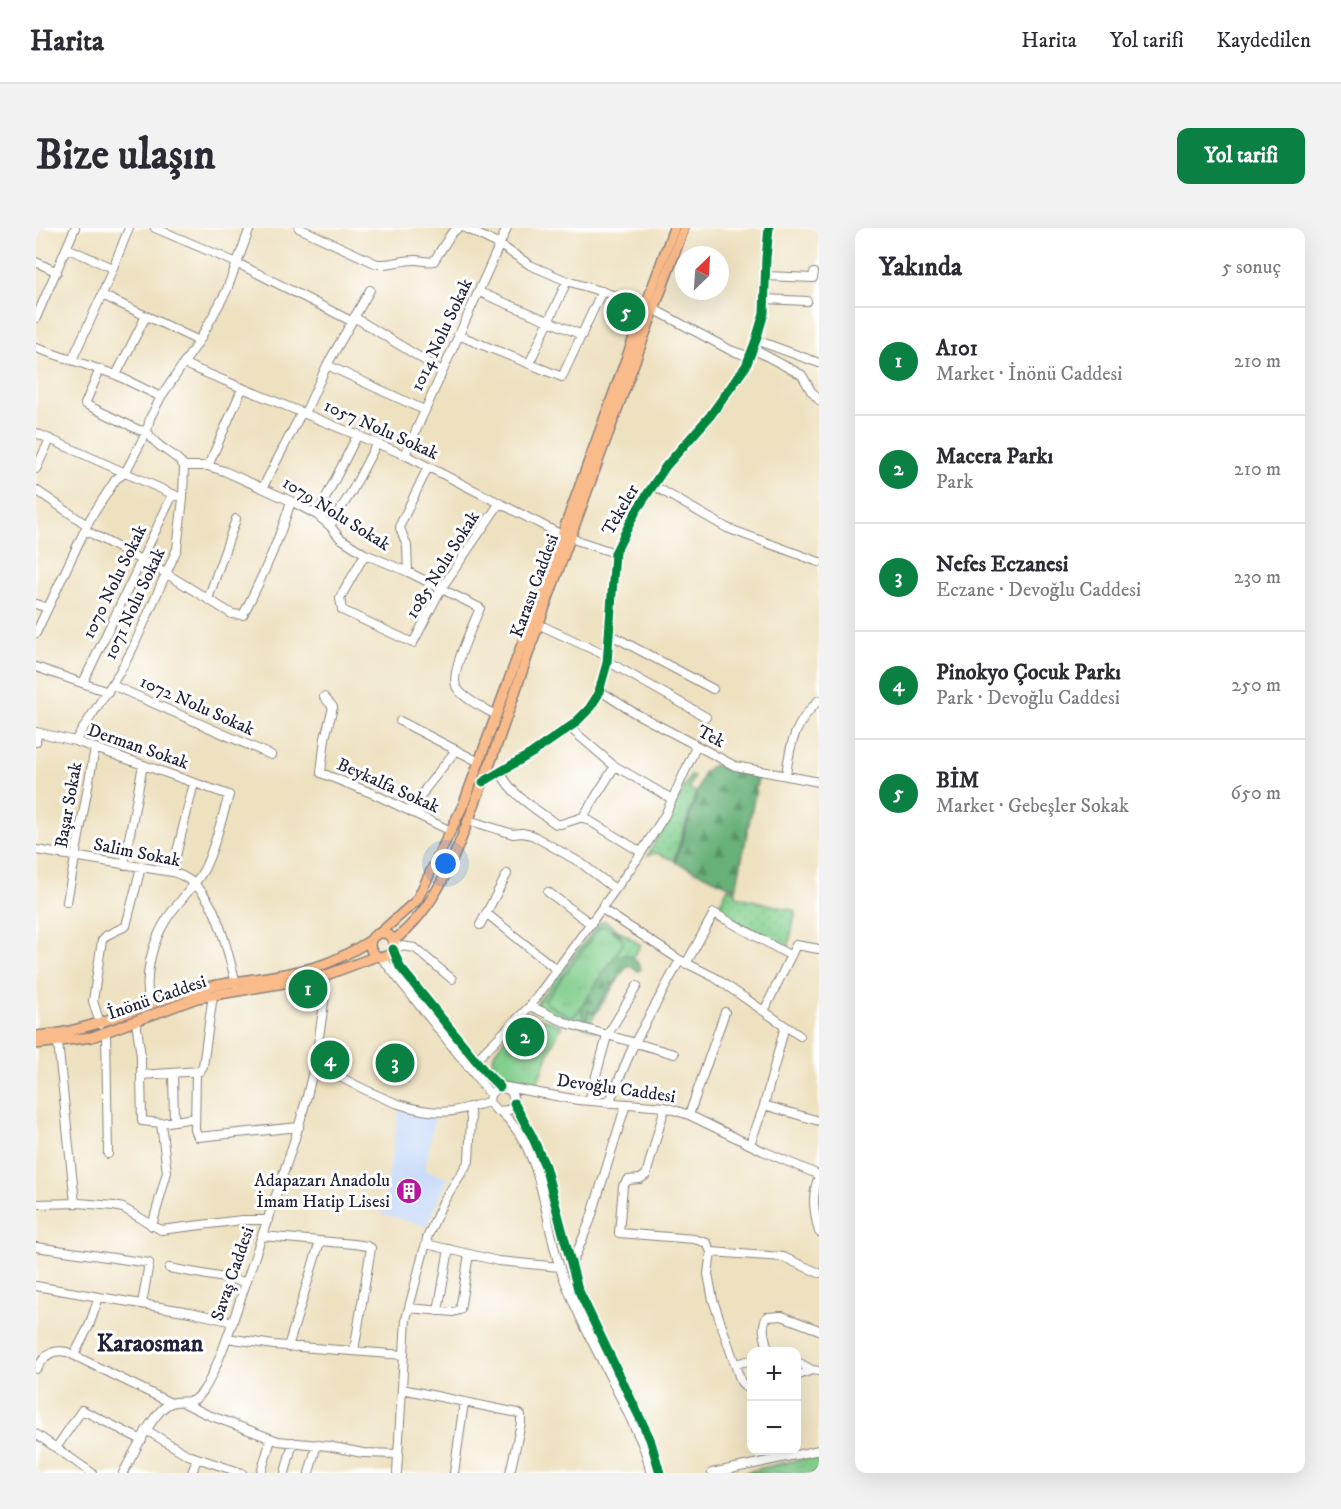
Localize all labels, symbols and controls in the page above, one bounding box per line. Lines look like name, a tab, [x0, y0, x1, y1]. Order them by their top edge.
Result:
text: Harita	[30, 24, 104, 59]
text: Harita	[1021, 28, 1077, 54]
text: Yol tarifi	[1110, 28, 1184, 54]
text: Kaydedilen	[1217, 28, 1311, 54]
button: Yol tarifi	[1177, 128, 1305, 184]
text: Bize ulaşın	[36, 130, 216, 182]
north arrow	[675, 246, 729, 300]
text: Yakında	[879, 251, 962, 284]
text: 5 sonuç	[1222, 255, 1281, 280]
street label: 1014 Nolu Sokak	[406, 275, 478, 395]
pin: 5	[606, 290, 646, 334]
text: A101	[936, 335, 978, 362]
text: 1	[895, 349, 902, 374]
text: 210 m	[1234, 349, 1281, 374]
text: Market · İnönü Caddesi	[936, 362, 1122, 387]
street label: 1057 Nolu Sokak	[320, 395, 442, 465]
text: Macera Parkı	[936, 443, 1053, 470]
text: 2	[894, 457, 903, 482]
text: 210 m	[1234, 457, 1281, 482]
text: Park	[936, 470, 973, 495]
street label: 1079 Nolu Sokak	[278, 472, 394, 556]
street label: Tekeler	[598, 480, 644, 539]
street label: 1085 Nolu Sokak	[401, 507, 485, 623]
street label: 1070 Nolu Sokak	[78, 521, 152, 642]
street label: Karasu Caddesi	[506, 531, 564, 641]
street label: 1071 Nolu Sokak	[100, 545, 171, 663]
text: Nefes Eczanesi	[936, 551, 1068, 578]
text: 3	[895, 565, 902, 590]
text: 230 m	[1234, 565, 1281, 590]
text: Eczane · Devoğlu Caddesi	[936, 578, 1141, 603]
text: Pinokyo Çocuk Parkı	[936, 659, 1121, 686]
street label: 1072 Nolu Sokak	[136, 671, 258, 741]
text: 4	[893, 673, 904, 698]
text: 250 m	[1231, 673, 1281, 698]
text: Park · Devoğlu Caddesi	[936, 686, 1120, 711]
street label: Derman Sokak	[84, 719, 192, 775]
street label: Tek	[693, 721, 729, 753]
street label: Beykalfa Sokak	[333, 754, 443, 818]
street label: Başar Sokak	[51, 760, 87, 850]
text: BİM	[936, 767, 979, 794]
text: 5	[894, 781, 903, 806]
text: 650 m	[1231, 781, 1281, 806]
text: Market · Gebeşler Sokak	[936, 794, 1129, 819]
street label: Salim Sokak	[92, 834, 182, 872]
your location	[431, 849, 460, 878]
pin: 1	[288, 966, 328, 1011]
street label: İnönü Caddesi	[104, 970, 209, 1025]
pin: 2	[506, 1014, 544, 1060]
pin: 4	[310, 1038, 350, 1082]
pin: 3	[376, 1040, 414, 1086]
street label: Devoğlu Caddesi	[555, 1070, 677, 1108]
place label: Adapazarı Anadolu İmam Hatip Lisesi	[254, 1170, 390, 1213]
building icon: Adapazarı Anadolu İmam Hatip Lisesi	[394, 1176, 424, 1206]
street label: Savaş Caddesi	[207, 1224, 259, 1324]
district label: Karaosman	[97, 1329, 204, 1359]
map controls	[747, 1347, 801, 1455]
button: +	[747, 1347, 801, 1401]
button: −	[747, 1401, 801, 1455]

